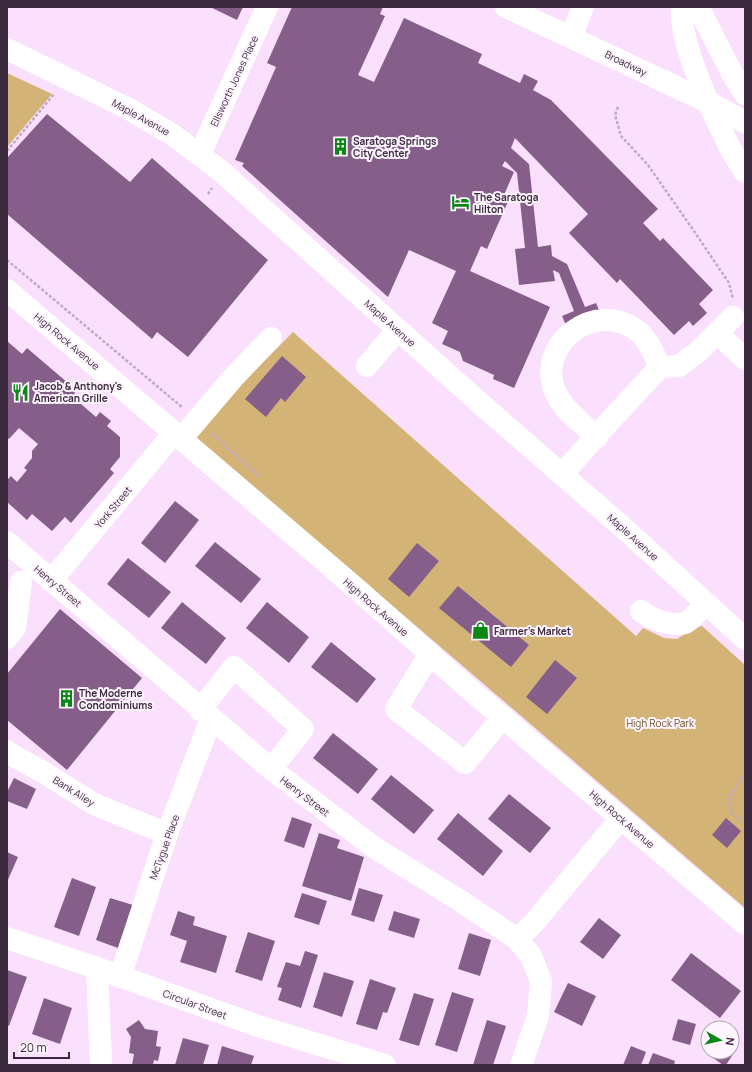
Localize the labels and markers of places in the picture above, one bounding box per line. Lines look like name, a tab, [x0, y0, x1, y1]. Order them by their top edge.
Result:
place label: Saratoga Springs City Center	[353, 134, 437, 160]
building icon: Saratoga Springs City Center	[330, 137, 350, 157]
place label: The Saratoga Hilton	[474, 190, 539, 216]
hotel icon: The Saratoga Hilton	[451, 193, 471, 213]
place label: Jacob & Anthony's American Grille	[34, 379, 123, 405]
restaurant icon: Jacob & Anthony's American Grille	[11, 382, 31, 402]
shop icon: Farmer's Market	[471, 621, 491, 641]
place label: Farmer's Market	[494, 624, 571, 638]
place label: The Moderne Condominiums	[79, 686, 153, 712]
building icon: The Moderne Condominiums	[56, 689, 76, 709]

